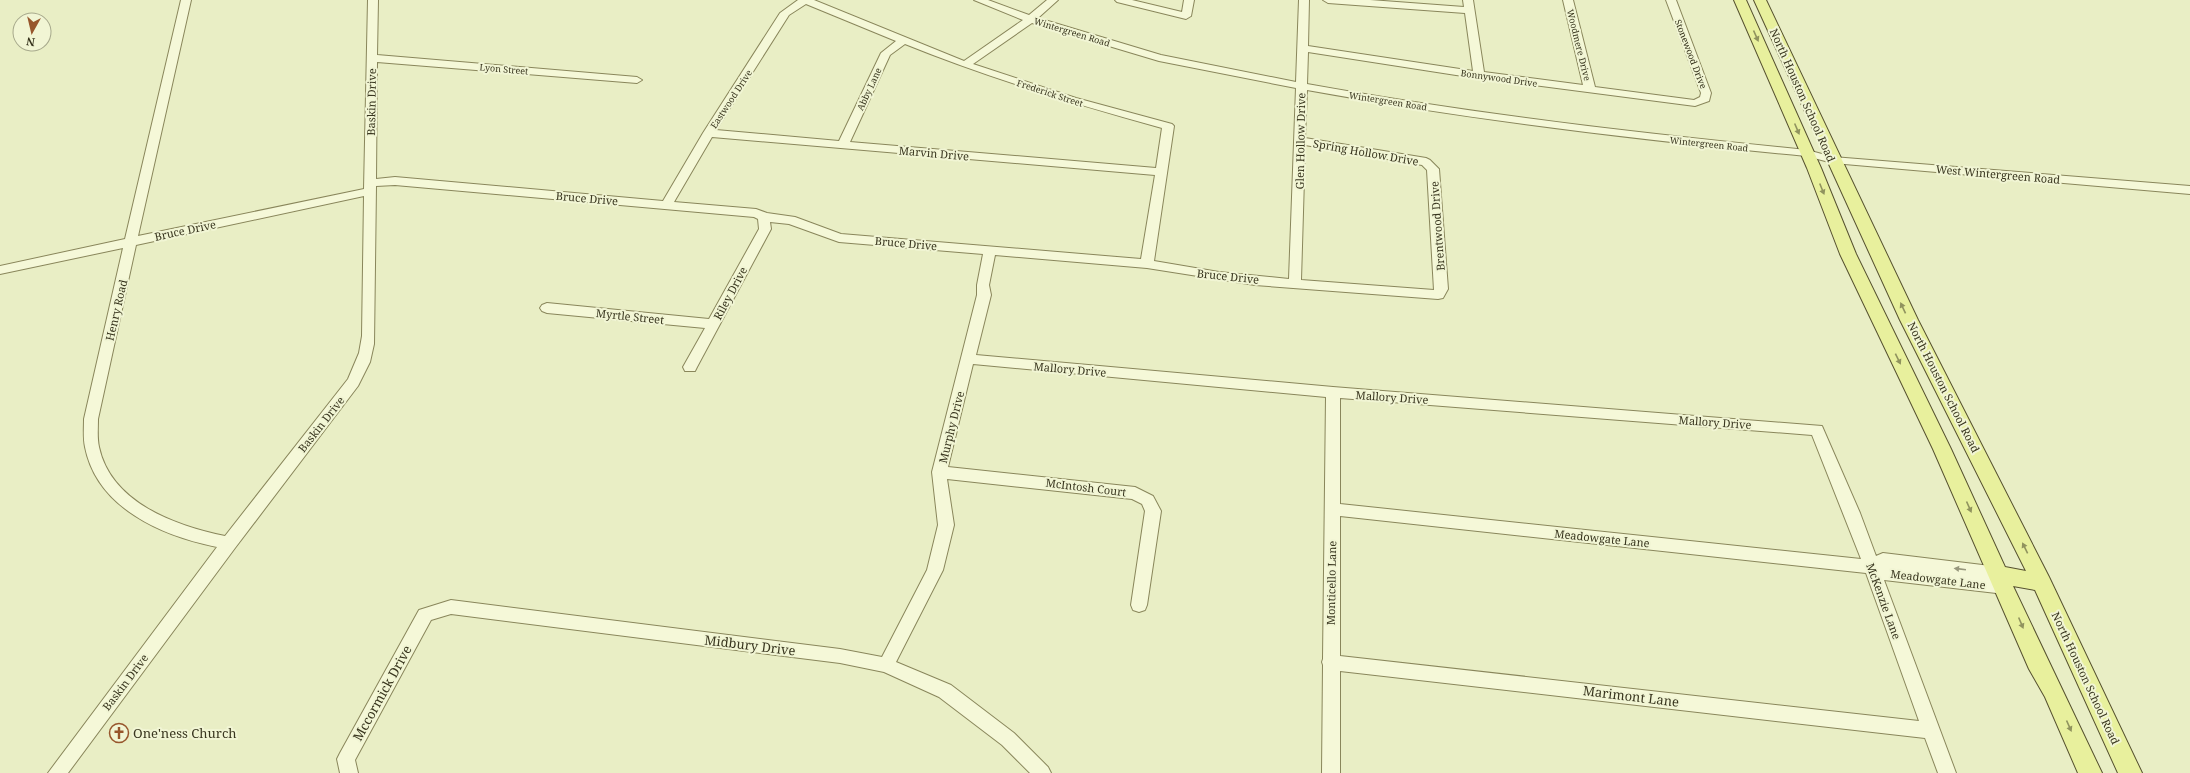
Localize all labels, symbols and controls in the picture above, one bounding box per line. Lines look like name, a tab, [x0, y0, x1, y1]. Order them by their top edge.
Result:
street label: Woodmere Drive	[1564, 8, 1594, 82]
north arrow	[12, 12, 52, 52]
street label: Wintergreen Road	[1032, 14, 1112, 50]
street label: Stonewood Drive	[1672, 17, 1710, 91]
street label: North Houston School Road	[1767, 26, 1839, 164]
one-way arrow	[1753, 30, 1759, 41]
text: N	[25, 34, 36, 50]
street label: Lyon Street	[479, 60, 529, 78]
street label: Abby Lane	[853, 65, 885, 113]
street label: Bonnywood Drive	[1460, 66, 1538, 90]
street label: Eastwood Drive	[707, 67, 755, 131]
street label: Baskin Drive	[363, 68, 379, 136]
street label: Frederick Street	[1015, 76, 1085, 110]
street label: Wintergreen Road	[1348, 88, 1428, 114]
street label: Glen Hollow Drive	[1292, 92, 1308, 189]
one-way arrow	[1794, 124, 1800, 136]
street label: Wintergreen Road	[1669, 133, 1749, 155]
street label: Spring Hollow Drive	[1312, 135, 1420, 169]
street label: Marvin Drive	[898, 142, 970, 164]
street label: West Wintergreen Road	[1935, 161, 2061, 187]
street label: Brentwood Drive	[1426, 180, 1448, 271]
one-way arrow	[1819, 183, 1825, 194]
street label: Bruce Drive	[555, 188, 619, 208]
street label: Bruce Drive	[153, 216, 217, 244]
street label: Bruce Drive	[874, 233, 938, 253]
street label: Riley Drive	[710, 264, 750, 322]
street label: Bruce Drive	[1196, 265, 1260, 287]
street label: Henry Road	[102, 278, 130, 342]
one-way arrow	[1900, 302, 1906, 313]
street label: Myrtle Street	[595, 305, 665, 327]
street label: North Houston School Road	[1904, 319, 1984, 455]
one-way arrow	[1895, 353, 1901, 364]
street label: Mallory Drive	[1033, 358, 1107, 380]
street label: Mallory Drive	[1355, 387, 1429, 407]
street label: Murphy Drive	[935, 389, 967, 465]
street label: Baskin Drive	[294, 393, 348, 455]
street label: Mallory Drive	[1678, 412, 1752, 432]
street label: McIntosh Court	[1045, 475, 1127, 499]
one-way arrow	[1966, 502, 1972, 513]
street label: Meadowgate Lane	[1554, 526, 1651, 550]
street label: Monticello Lane	[1323, 541, 1339, 625]
one-way arrow	[2022, 543, 2028, 554]
street label: McKenzie Lane	[1863, 561, 1905, 641]
street label: Meadowgate Lane	[1890, 566, 1987, 592]
one-way arrow	[1954, 566, 1966, 572]
street label: North Houston School Road	[2049, 609, 2123, 747]
one-way arrow	[2018, 618, 2024, 630]
street label: Midbury Drive	[703, 630, 797, 660]
street label: Mccormick Drive	[348, 642, 416, 744]
street label: Baskin Drive	[99, 651, 151, 713]
street label: Marimont Lane	[1582, 681, 1680, 711]
one-way arrow	[2066, 721, 2072, 732]
church icon: One'ness Church	[108, 722, 130, 744]
place label: One'ness Church	[133, 724, 237, 742]

